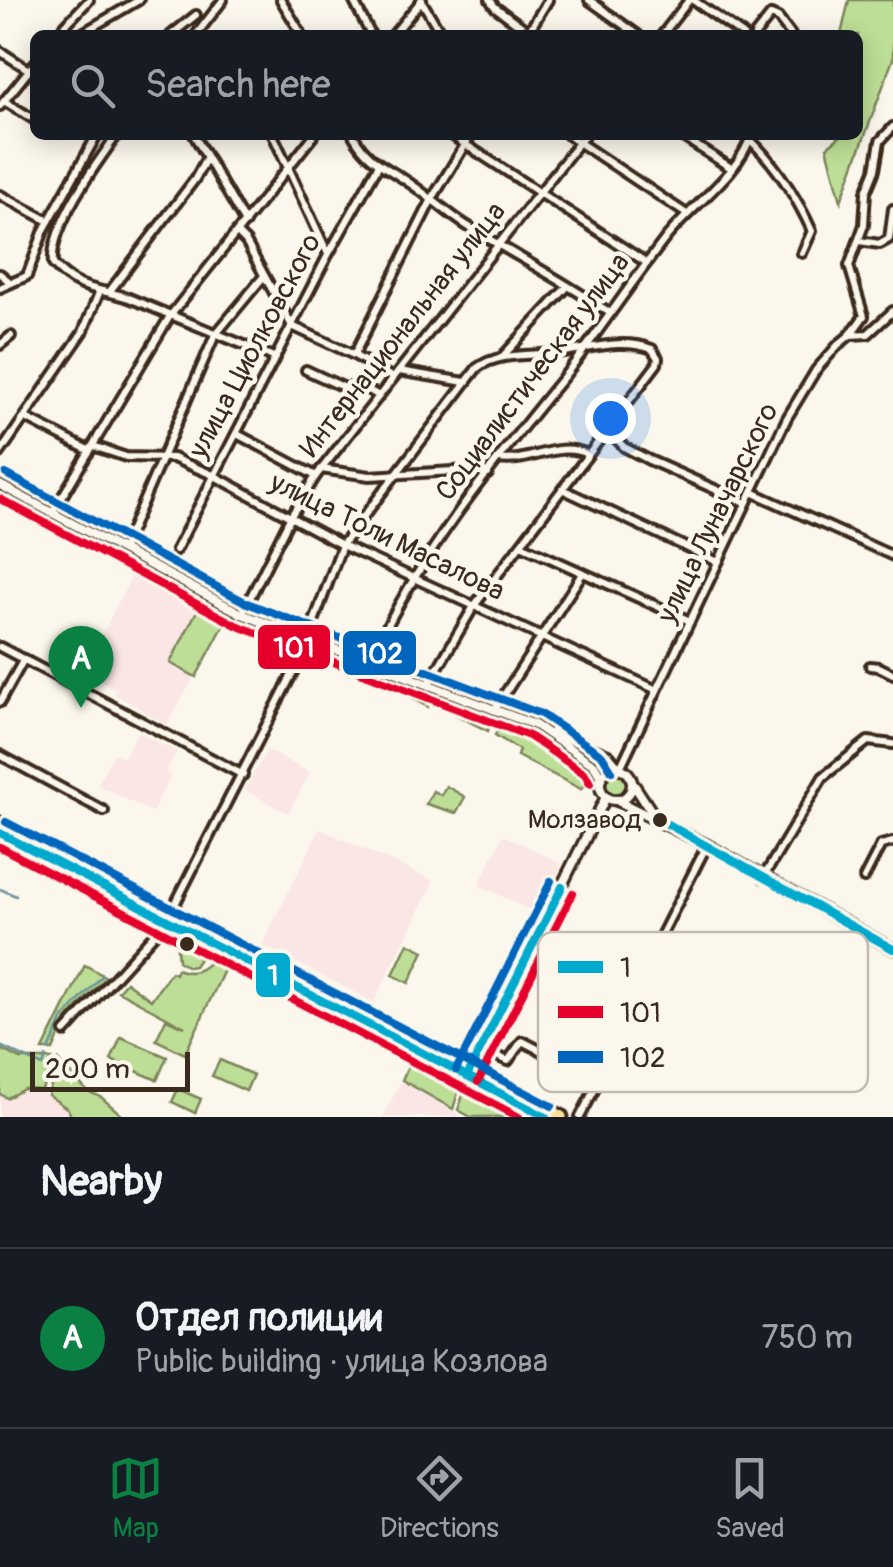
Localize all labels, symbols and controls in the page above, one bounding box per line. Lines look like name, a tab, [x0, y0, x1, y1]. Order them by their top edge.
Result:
search box	[30, 30, 863, 140]
icon: search	[65, 58, 120, 113]
text: Search here	[145, 61, 331, 109]
street label: Интернациональная улица	[292, 195, 514, 465]
street label: улица Циолковского	[181, 228, 329, 465]
street label: Социалистическая улица	[428, 246, 638, 508]
your location	[585, 393, 636, 444]
street label: улица Луначарского	[649, 397, 786, 630]
street label: улица Толи Масалова	[263, 465, 510, 609]
line badge: 101	[256, 623, 332, 671]
pin: A	[48, 626, 114, 708]
line badge: 102	[341, 629, 418, 677]
text: 101	[273, 631, 315, 666]
text: 102	[357, 637, 403, 672]
place label: Молзавод	[528, 804, 641, 836]
marker: Молзавод	[650, 810, 670, 830]
legend	[538, 932, 868, 1092]
unlabelled marker	[177, 934, 197, 954]
line badge: 1	[254, 951, 292, 999]
text: 1	[620, 951, 631, 986]
text: 1	[268, 959, 278, 994]
text: 101	[620, 996, 661, 1031]
text: 102	[620, 1041, 666, 1076]
scale bar	[30, 1047, 190, 1092]
text: 200 m	[45, 1052, 130, 1087]
text: Nearby	[40, 1156, 162, 1208]
text: Отдел полиции	[135, 1294, 382, 1342]
text: A	[62, 1318, 83, 1358]
text: 750 m	[762, 1318, 853, 1358]
text: Public building · улица Козлова	[135, 1342, 548, 1382]
tab: Map	[108, 1451, 163, 1546]
tab: Directions	[380, 1451, 499, 1546]
tab: Saved	[715, 1451, 785, 1546]

